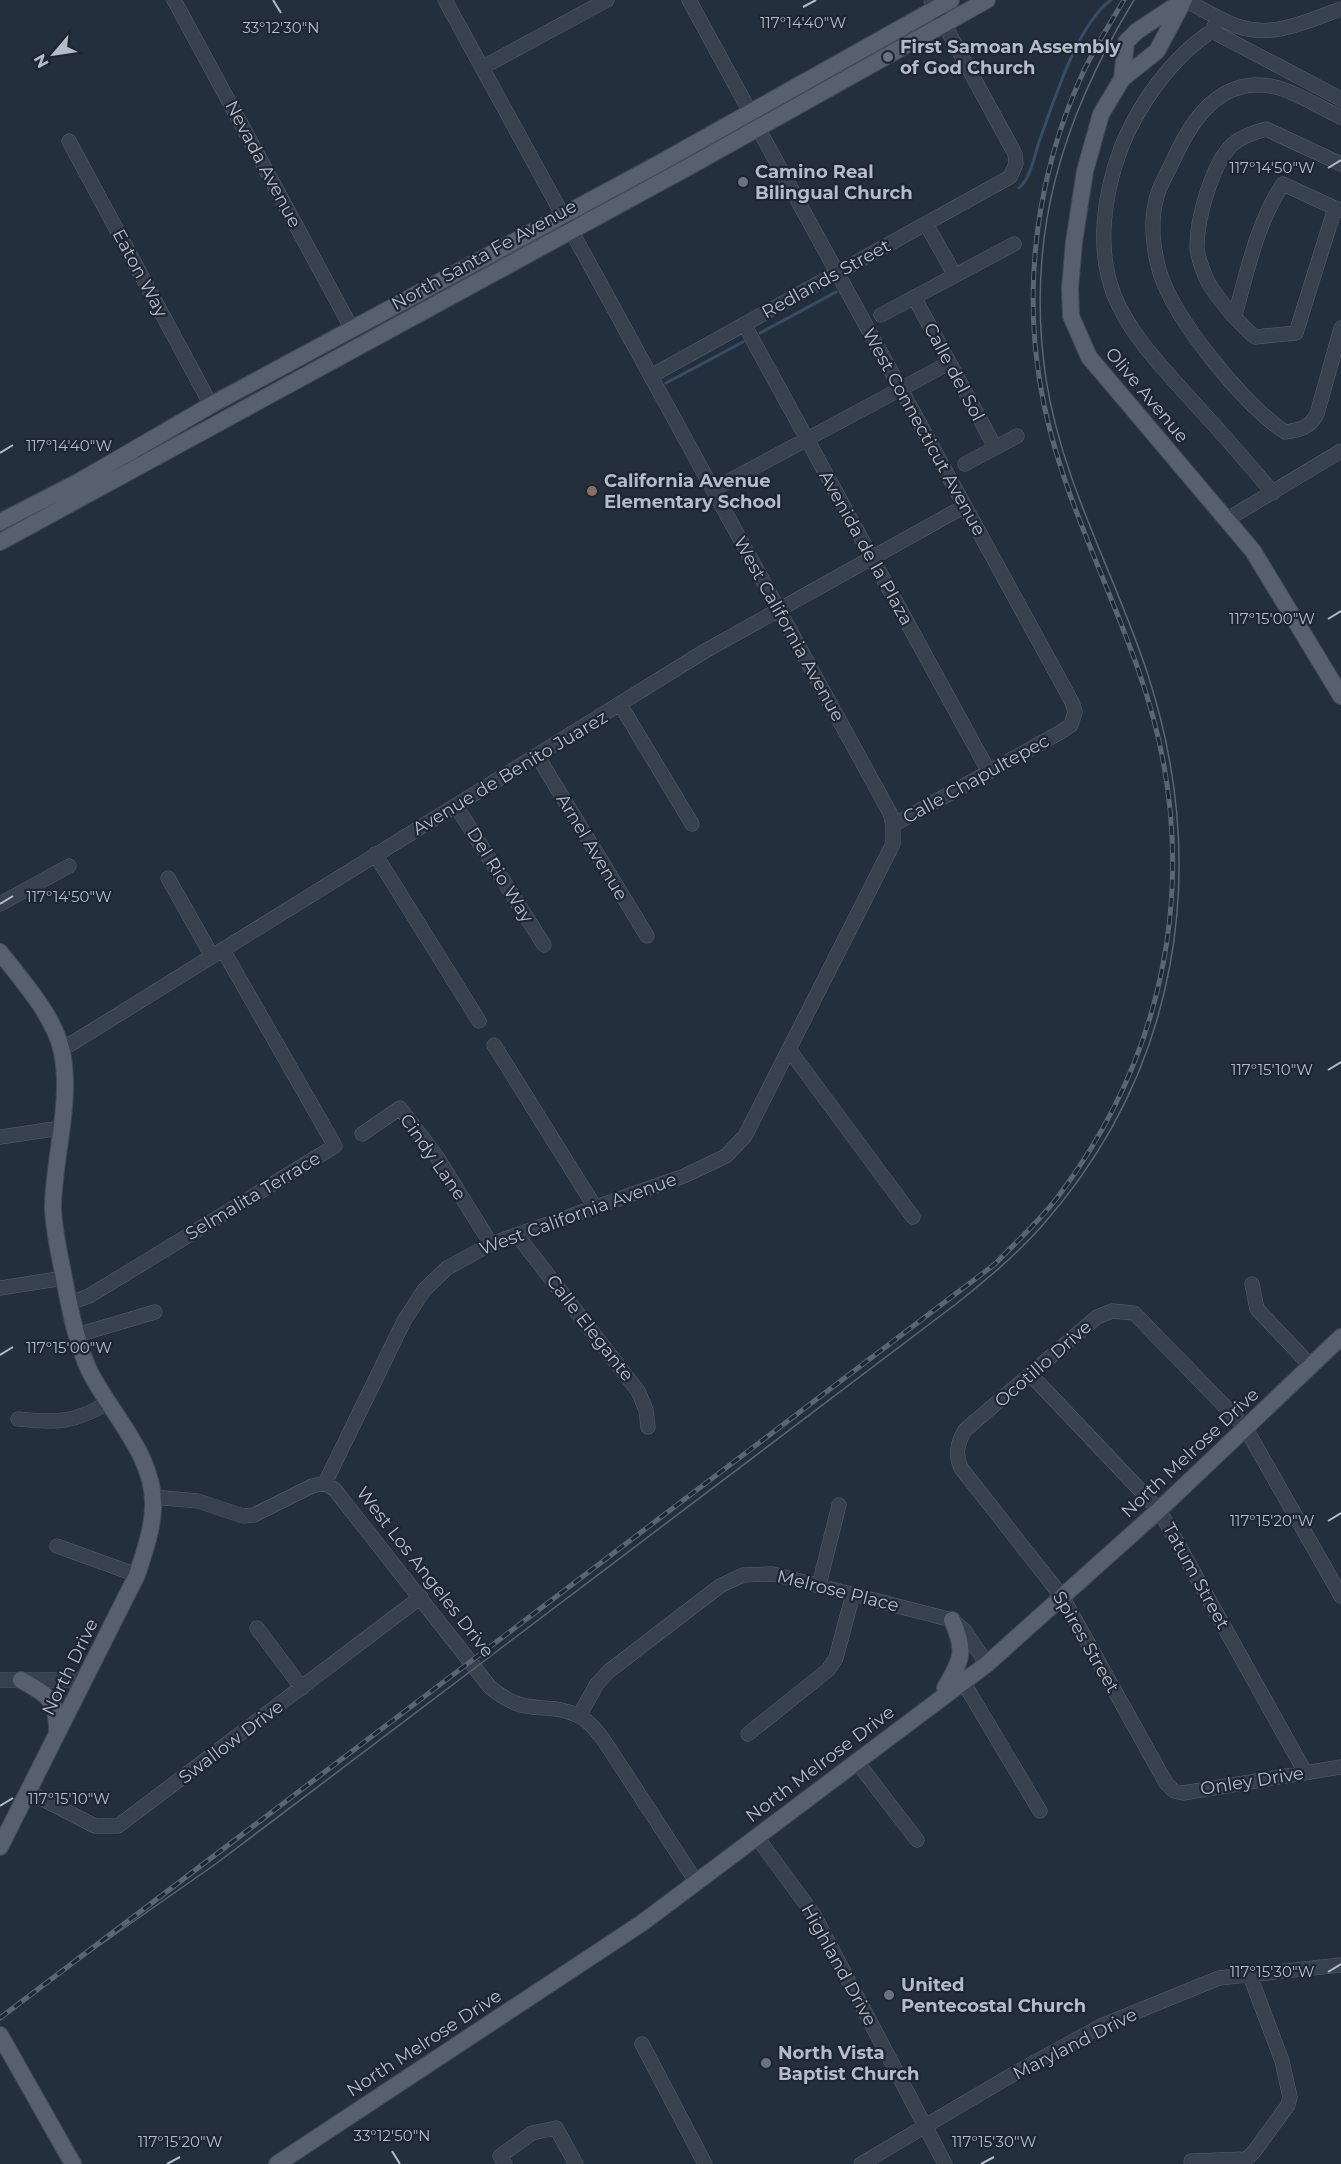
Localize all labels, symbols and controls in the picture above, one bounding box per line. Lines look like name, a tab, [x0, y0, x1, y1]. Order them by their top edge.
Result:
text: 117°14'40"W	[760, 13, 846, 32]
text: 33°12'30"N	[242, 18, 320, 37]
north arrow	[24, 24, 84, 84]
place label: First Samoan Assembly of God Church	[900, 36, 1121, 79]
marker: First Samoan Assembly of God Church	[881, 50, 895, 64]
text: N	[30, 51, 53, 71]
street label: Nevada Avenue	[220, 97, 306, 231]
text: 117°14'50"W	[1229, 158, 1315, 177]
place label: Camino Real Bilingual Church	[755, 161, 913, 204]
marker: Camino Real Bilingual Church	[736, 175, 750, 189]
street label: North Santa Fe Avenue	[388, 195, 581, 315]
street label: Eaton Way	[108, 225, 173, 321]
street label: Redlands Street	[758, 235, 894, 323]
street label: Calle del Sol	[919, 319, 989, 425]
street label: West Connecticut Avenue	[858, 324, 990, 540]
street label: Olive Avenue	[1101, 343, 1193, 447]
text: 117°14'40"W	[26, 436, 112, 455]
street label: Avenida de la Plaza	[814, 467, 918, 629]
place label: California Avenue Elementary School	[604, 470, 781, 513]
marker: California Avenue Elementary School	[585, 484, 599, 498]
street label: West California Avenue	[729, 533, 849, 725]
text: 117°15'00"W	[1229, 609, 1315, 628]
street label: Avenue de Benito Juarez	[409, 706, 611, 840]
street label: Calle Chapultepec	[899, 730, 1053, 828]
street label: Arnel Avenue	[552, 790, 633, 904]
street label: Del Rio Way	[462, 823, 538, 927]
text: 117°14'50"W	[26, 887, 112, 906]
text: 117°15'10"W	[1231, 1060, 1313, 1079]
street label: Cindy Lane	[395, 1109, 471, 1205]
street label: Selmalita Terrace	[182, 1147, 325, 1245]
street label: West California Avenue	[476, 1168, 680, 1260]
street label: Calle Elegante	[542, 1270, 639, 1386]
street label: Ocotillo Drive	[990, 1316, 1096, 1412]
text: 117°15'00"W	[26, 1338, 112, 1357]
street label: North Melrose Drive	[1117, 1383, 1264, 1523]
street label: West Los Angeles Drive	[352, 1482, 499, 1662]
text: 117°15'20"W	[1230, 1511, 1315, 1530]
street label: Tatum Street	[1158, 1519, 1234, 1633]
street label: Melrose Place	[775, 1565, 901, 1617]
street label: Spires Street	[1048, 1587, 1124, 1697]
street label: North Drive	[37, 1615, 103, 1719]
street label: Swallow Drive	[174, 1695, 288, 1789]
street label: North Melrose Drive	[741, 1701, 899, 1827]
street label: Onley Drive	[1199, 1762, 1305, 1800]
text: 117°15'10"W	[28, 1789, 110, 1808]
street label: Highland Drive	[796, 1900, 882, 2030]
text: 117°15'30"W	[1230, 1962, 1315, 1981]
place label: United Pentecostal Church	[901, 1974, 1086, 2017]
street label: North Melrose Drive	[342, 1985, 506, 2101]
marker: United Pentecostal Church	[882, 1988, 896, 2002]
street label: Maryland Drive	[1009, 2003, 1141, 2085]
place label: North Vista Baptist Church	[778, 2042, 919, 2085]
marker: North Vista Baptist Church	[759, 2056, 773, 2070]
text: 33°12'50"N	[354, 2126, 430, 2145]
text: 117°15'20"W	[138, 2132, 223, 2151]
text: 117°15'30"W	[952, 2132, 1037, 2151]

